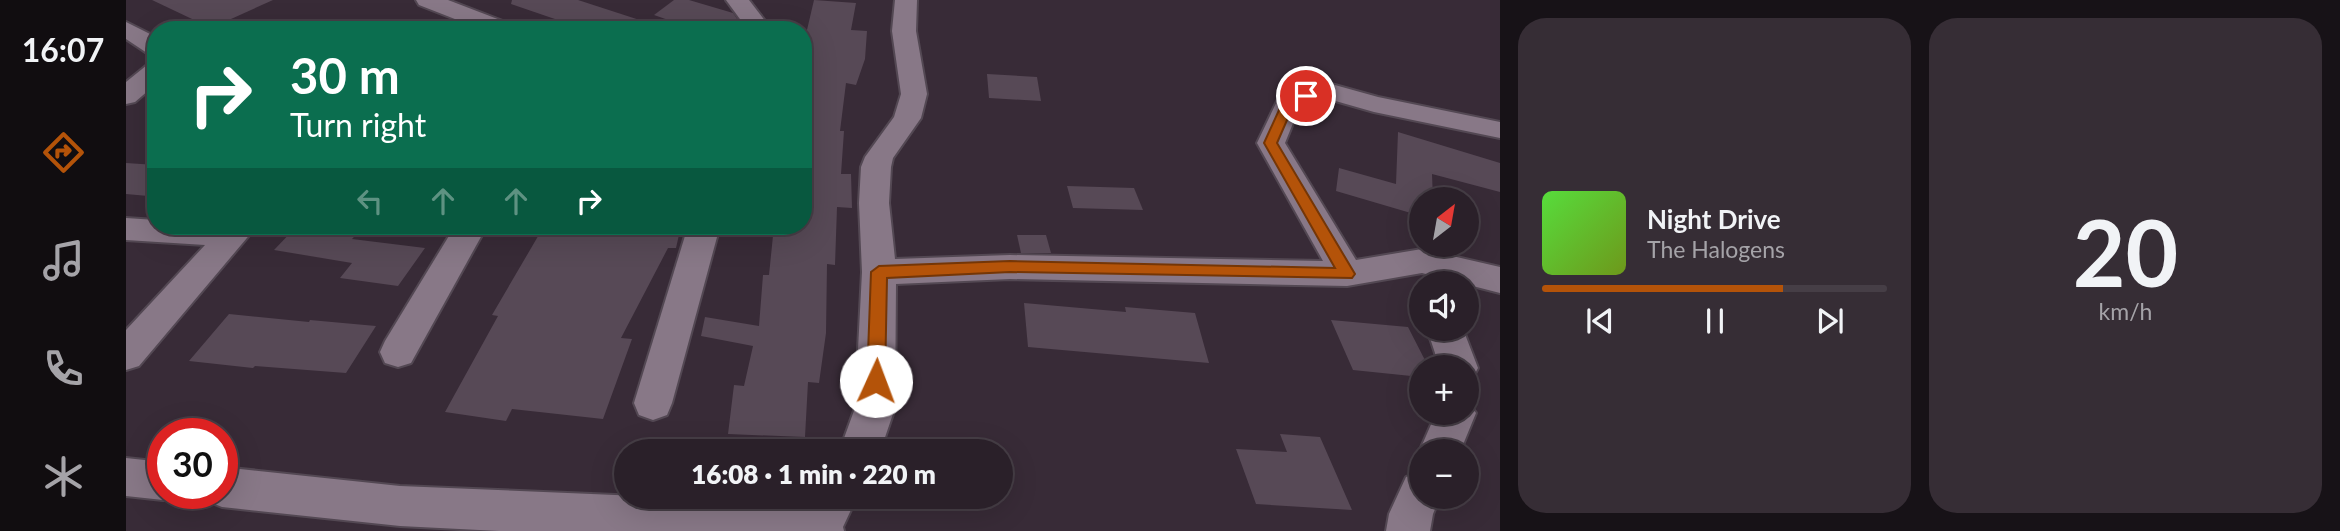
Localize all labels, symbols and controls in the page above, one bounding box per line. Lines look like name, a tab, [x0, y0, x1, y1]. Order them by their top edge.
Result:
text: 16:07	[22, 30, 104, 69]
text: 30 m	[290, 46, 400, 104]
icon: right	[175, 49, 266, 140]
pin	[1276, 66, 1336, 126]
icon: arrive	[1287, 77, 1325, 115]
text: Turn right	[290, 105, 426, 144]
icon: directions	[39, 128, 88, 177]
icon: left	[351, 182, 389, 220]
icon: ahead	[424, 182, 462, 220]
icon: ahead	[497, 182, 535, 220]
icon: right	[570, 182, 608, 220]
north arrow	[1409, 187, 1479, 257]
map controls	[1409, 187, 1479, 509]
text: 20	[2073, 197, 2178, 306]
text: Night Drive	[1647, 203, 1781, 235]
text: The Halogens	[1647, 235, 1785, 263]
icon: music	[39, 236, 88, 285]
button: sound	[1409, 271, 1479, 341]
text: km/h	[2099, 297, 2152, 325]
icon: previous	[1581, 302, 1619, 340]
icon: pause	[1696, 302, 1734, 340]
icon: next	[1811, 302, 1849, 340]
icon: phone	[39, 344, 88, 393]
position arrow	[839, 344, 913, 418]
button: +	[1409, 355, 1479, 425]
speed limit sign: 30	[147, 418, 238, 509]
button: −	[1409, 439, 1479, 509]
icon: climate	[39, 452, 88, 501]
text: 16:08 · 1 min · 220 m	[691, 458, 936, 490]

